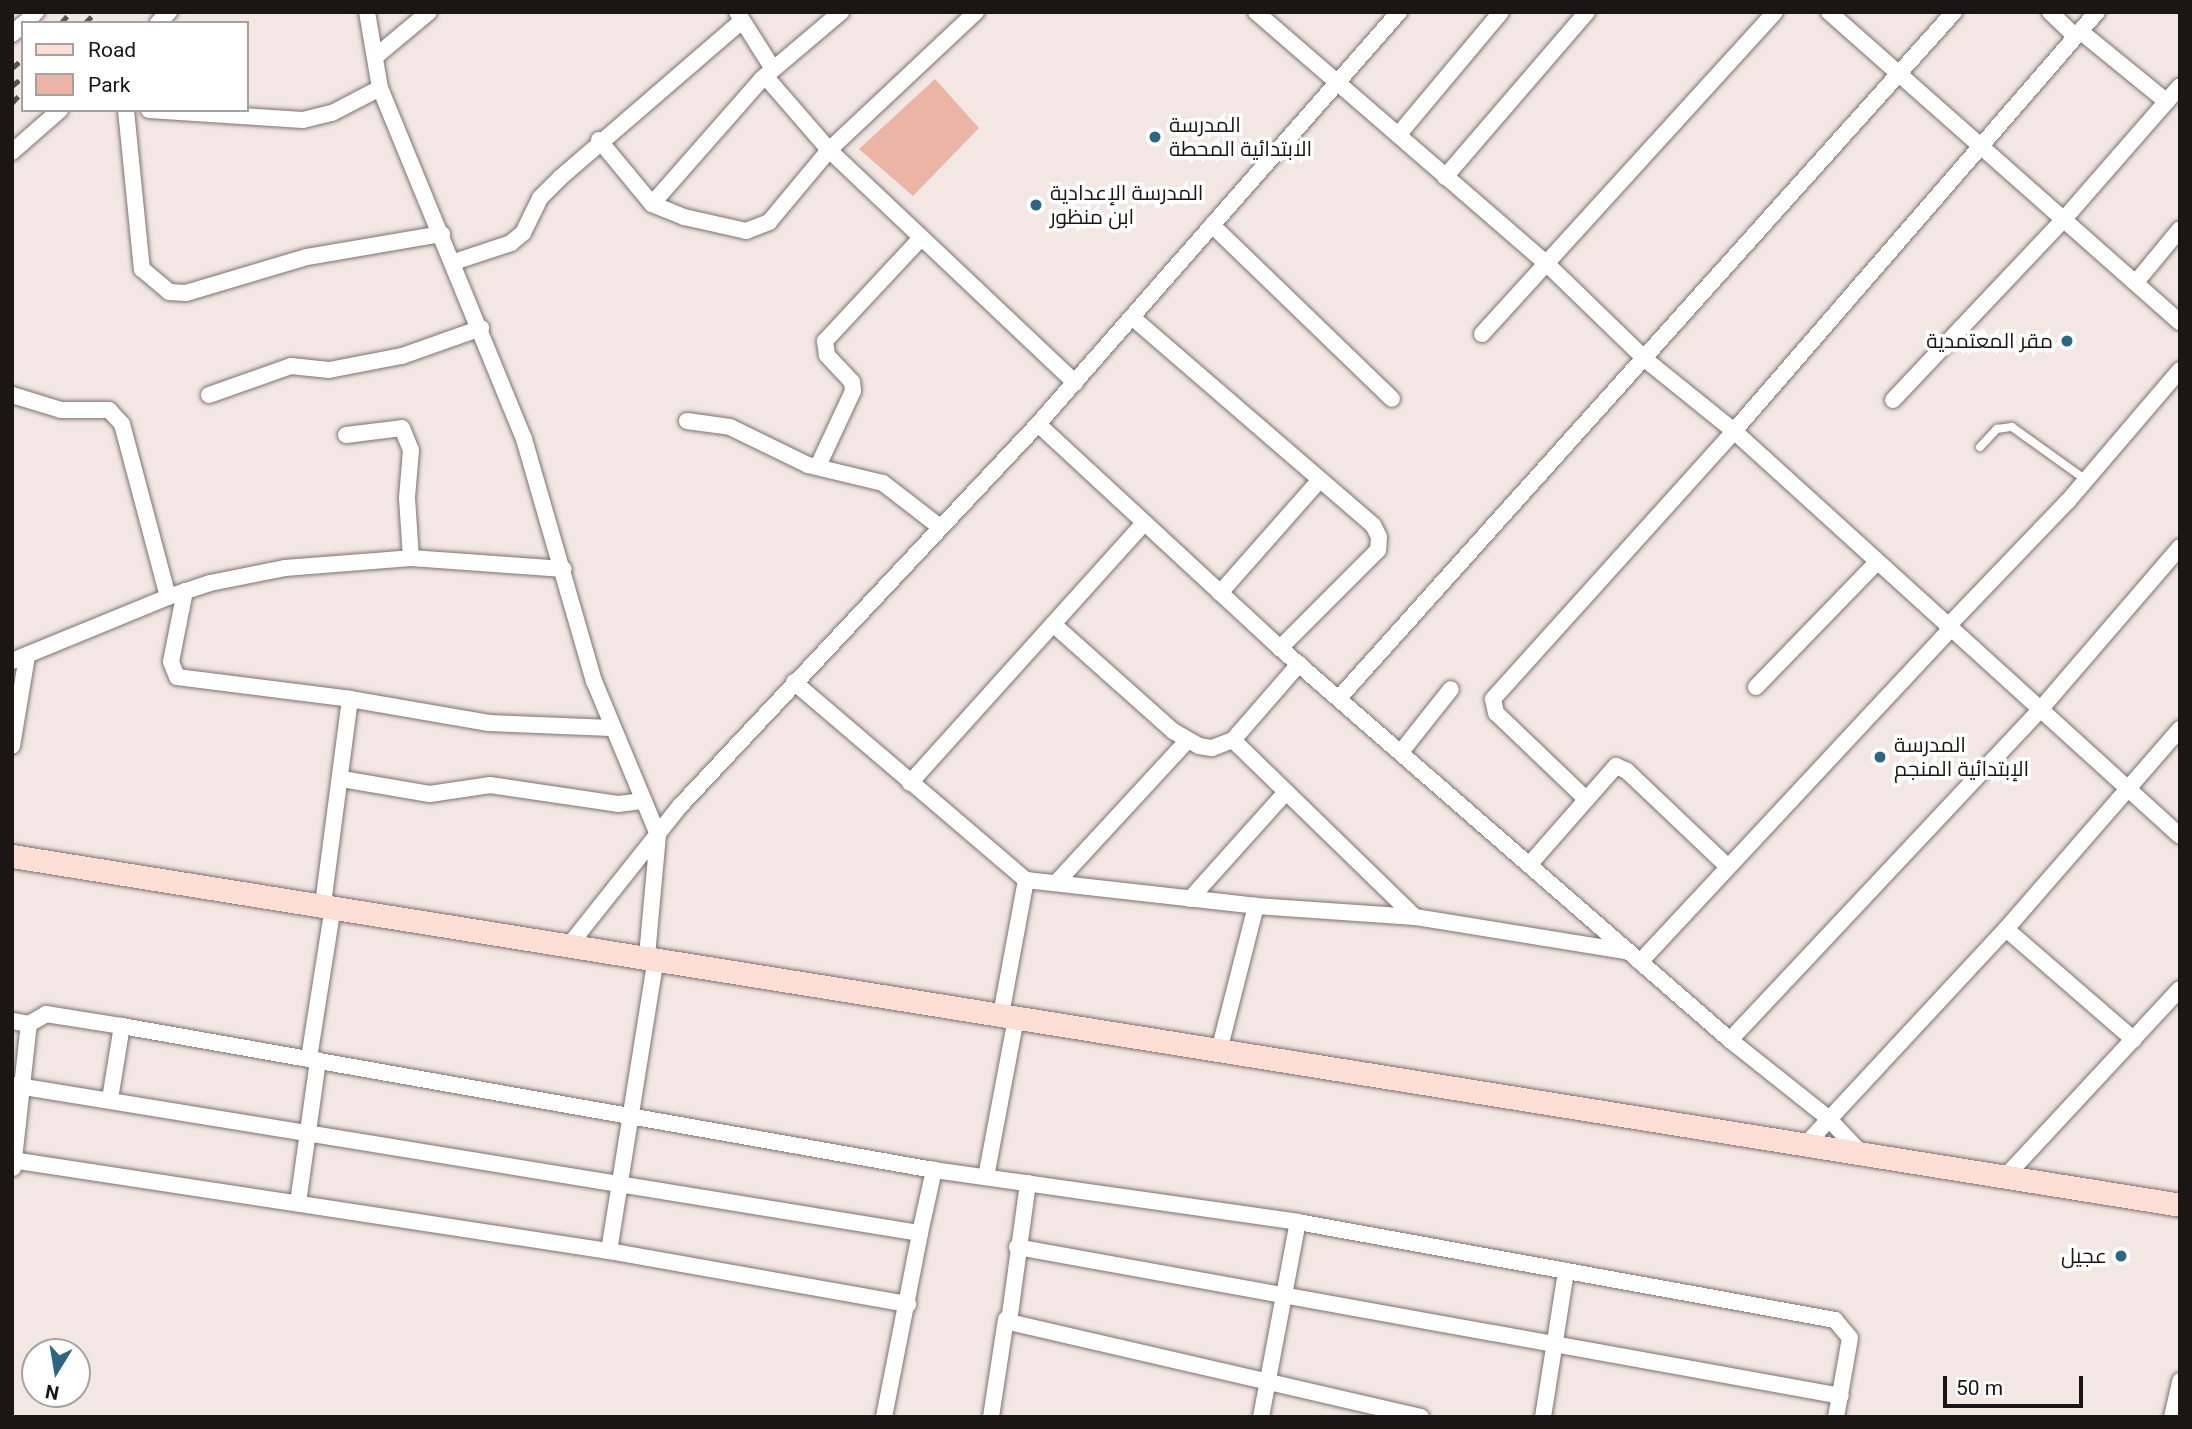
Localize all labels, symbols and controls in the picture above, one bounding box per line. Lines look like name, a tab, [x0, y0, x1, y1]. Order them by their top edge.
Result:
legend	[21, 21, 248, 112]
text: Road	[88, 38, 136, 62]
text: Park	[88, 73, 130, 97]
place label: المدرسة الابتدائية المحطة	[1169, 112, 1312, 162]
marker: المدرسة الابتدائية المحطة	[1147, 129, 1163, 145]
place label: المدرسة الإعدادية ابن منظور	[1050, 180, 1203, 230]
marker: المدرسة الإعدادية ابن منظور	[1028, 197, 1044, 213]
place label: مقر المعتمدية	[1926, 328, 2053, 354]
marker: مقر المعتمدية	[2059, 333, 2075, 349]
place label: المدرسة الإبتدائية المنجم	[1894, 732, 2029, 782]
marker: المدرسة الإبتدائية المنجم	[1872, 749, 1888, 765]
place label: عجيل	[2061, 1243, 2107, 1269]
marker: عجيل	[2113, 1248, 2129, 1264]
north arrow	[21, 1338, 91, 1408]
scale bar	[1947, 1362, 2087, 1406]
text: 50 m	[1956, 1376, 2003, 1400]
text: N	[44, 1380, 61, 1405]

